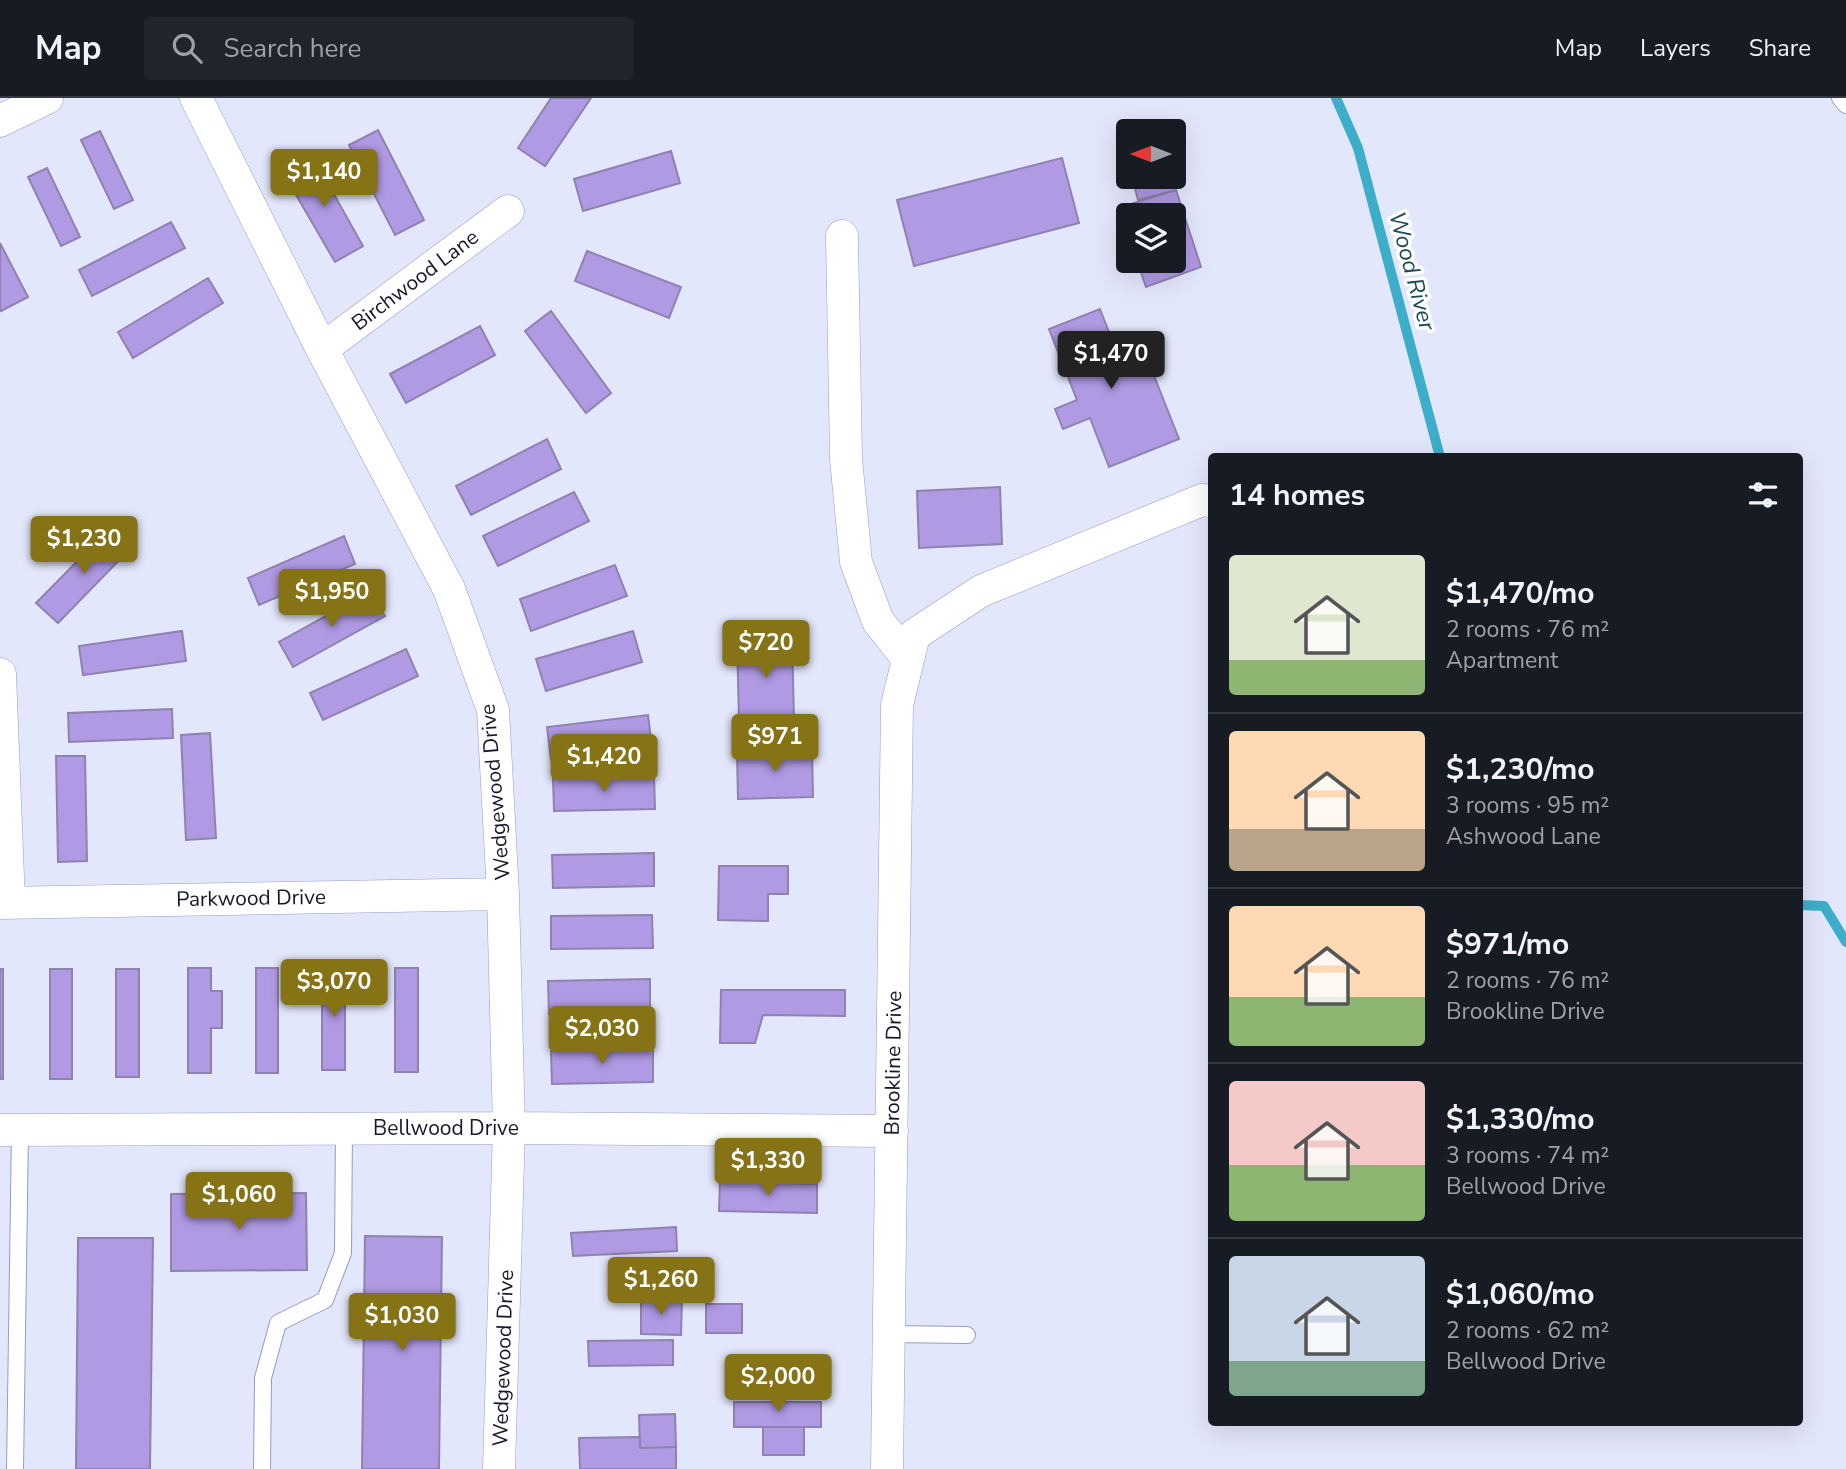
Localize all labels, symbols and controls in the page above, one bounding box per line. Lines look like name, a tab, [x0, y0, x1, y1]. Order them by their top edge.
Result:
search box	[144, 17, 634, 80]
text: Map	[35, 26, 102, 71]
icon: search	[168, 29, 206, 67]
text: Search here	[224, 31, 361, 66]
text: Map	[1555, 32, 1602, 64]
text: Layers	[1640, 32, 1711, 64]
text: Share	[1749, 32, 1811, 64]
north arrow	[1116, 119, 1186, 189]
map controls	[1116, 119, 1186, 273]
pin: $1,140	[267, 150, 381, 209]
text: $1,140	[287, 156, 361, 187]
button: layers	[1116, 203, 1186, 273]
water label: Wood River	[1381, 208, 1443, 335]
street label: Birchwood Lane	[346, 223, 484, 337]
pin: $1,470	[1054, 331, 1168, 391]
text: $1,470	[1074, 338, 1148, 369]
text: 14 homes	[1229, 475, 1365, 516]
icon: filters	[1744, 476, 1782, 514]
pin: $1,230	[27, 517, 141, 576]
text: $1,230	[47, 523, 121, 554]
pin: $1,950	[275, 570, 389, 629]
text: $1,470/mo	[1446, 573, 1595, 614]
text: $1,950	[295, 576, 369, 607]
icon: home	[1285, 583, 1369, 667]
text: 2 rooms · 76 m²	[1446, 614, 1609, 645]
pin: $720	[725, 620, 807, 680]
text: $720	[738, 627, 794, 658]
text: Apartment	[1446, 645, 1558, 676]
street label: Wedgewood Drive	[473, 703, 517, 881]
pin: $971	[734, 714, 816, 774]
text: $971	[747, 721, 803, 752]
pin: $1,420	[547, 734, 661, 794]
text: $1,420	[567, 741, 641, 772]
text: $1,230/mo	[1446, 749, 1595, 790]
icon: home	[1285, 759, 1369, 843]
text: 3 rooms · 95 m²	[1446, 790, 1609, 821]
text: Ashwood Lane	[1446, 821, 1601, 852]
street label: Parkwood Drive	[176, 883, 326, 913]
text: $971/mo	[1446, 924, 1569, 965]
icon: home	[1285, 934, 1369, 1018]
pin: $3,070	[277, 960, 391, 1019]
text: 2 rooms · 76 m²	[1446, 965, 1609, 996]
text: $3,070	[297, 966, 371, 997]
street label: Brookline Drive	[878, 990, 908, 1136]
text: Brookline Drive	[1446, 996, 1605, 1027]
pin: $2,030	[545, 1006, 659, 1066]
text: $2,030	[565, 1013, 639, 1044]
text: $1,330/mo	[1446, 1099, 1595, 1140]
icon: home	[1285, 1109, 1369, 1193]
street label: Bellwood Drive	[373, 1114, 519, 1142]
pin: $1,330	[711, 1138, 825, 1198]
text: 3 rooms · 74 m²	[1446, 1140, 1609, 1171]
text: $1,330	[731, 1145, 805, 1176]
text: Bellwood Drive	[1446, 1171, 1606, 1202]
pin: $1,060	[182, 1172, 296, 1232]
text: $1,060	[202, 1179, 276, 1210]
pin: $1,260	[604, 1258, 718, 1317]
text: $1,260	[624, 1264, 698, 1295]
street label: Wedgewood Drive	[486, 1269, 520, 1447]
text: $1,060/mo	[1446, 1274, 1595, 1315]
icon: home	[1285, 1284, 1369, 1368]
pin: $1,030	[345, 1294, 459, 1353]
text: $1,030	[365, 1300, 439, 1331]
text: 2 rooms · 62 m²	[1446, 1315, 1609, 1346]
text: Bellwood Drive	[1446, 1346, 1606, 1377]
pin: $2,000	[721, 1354, 835, 1414]
text: $2,000	[741, 1361, 815, 1392]

